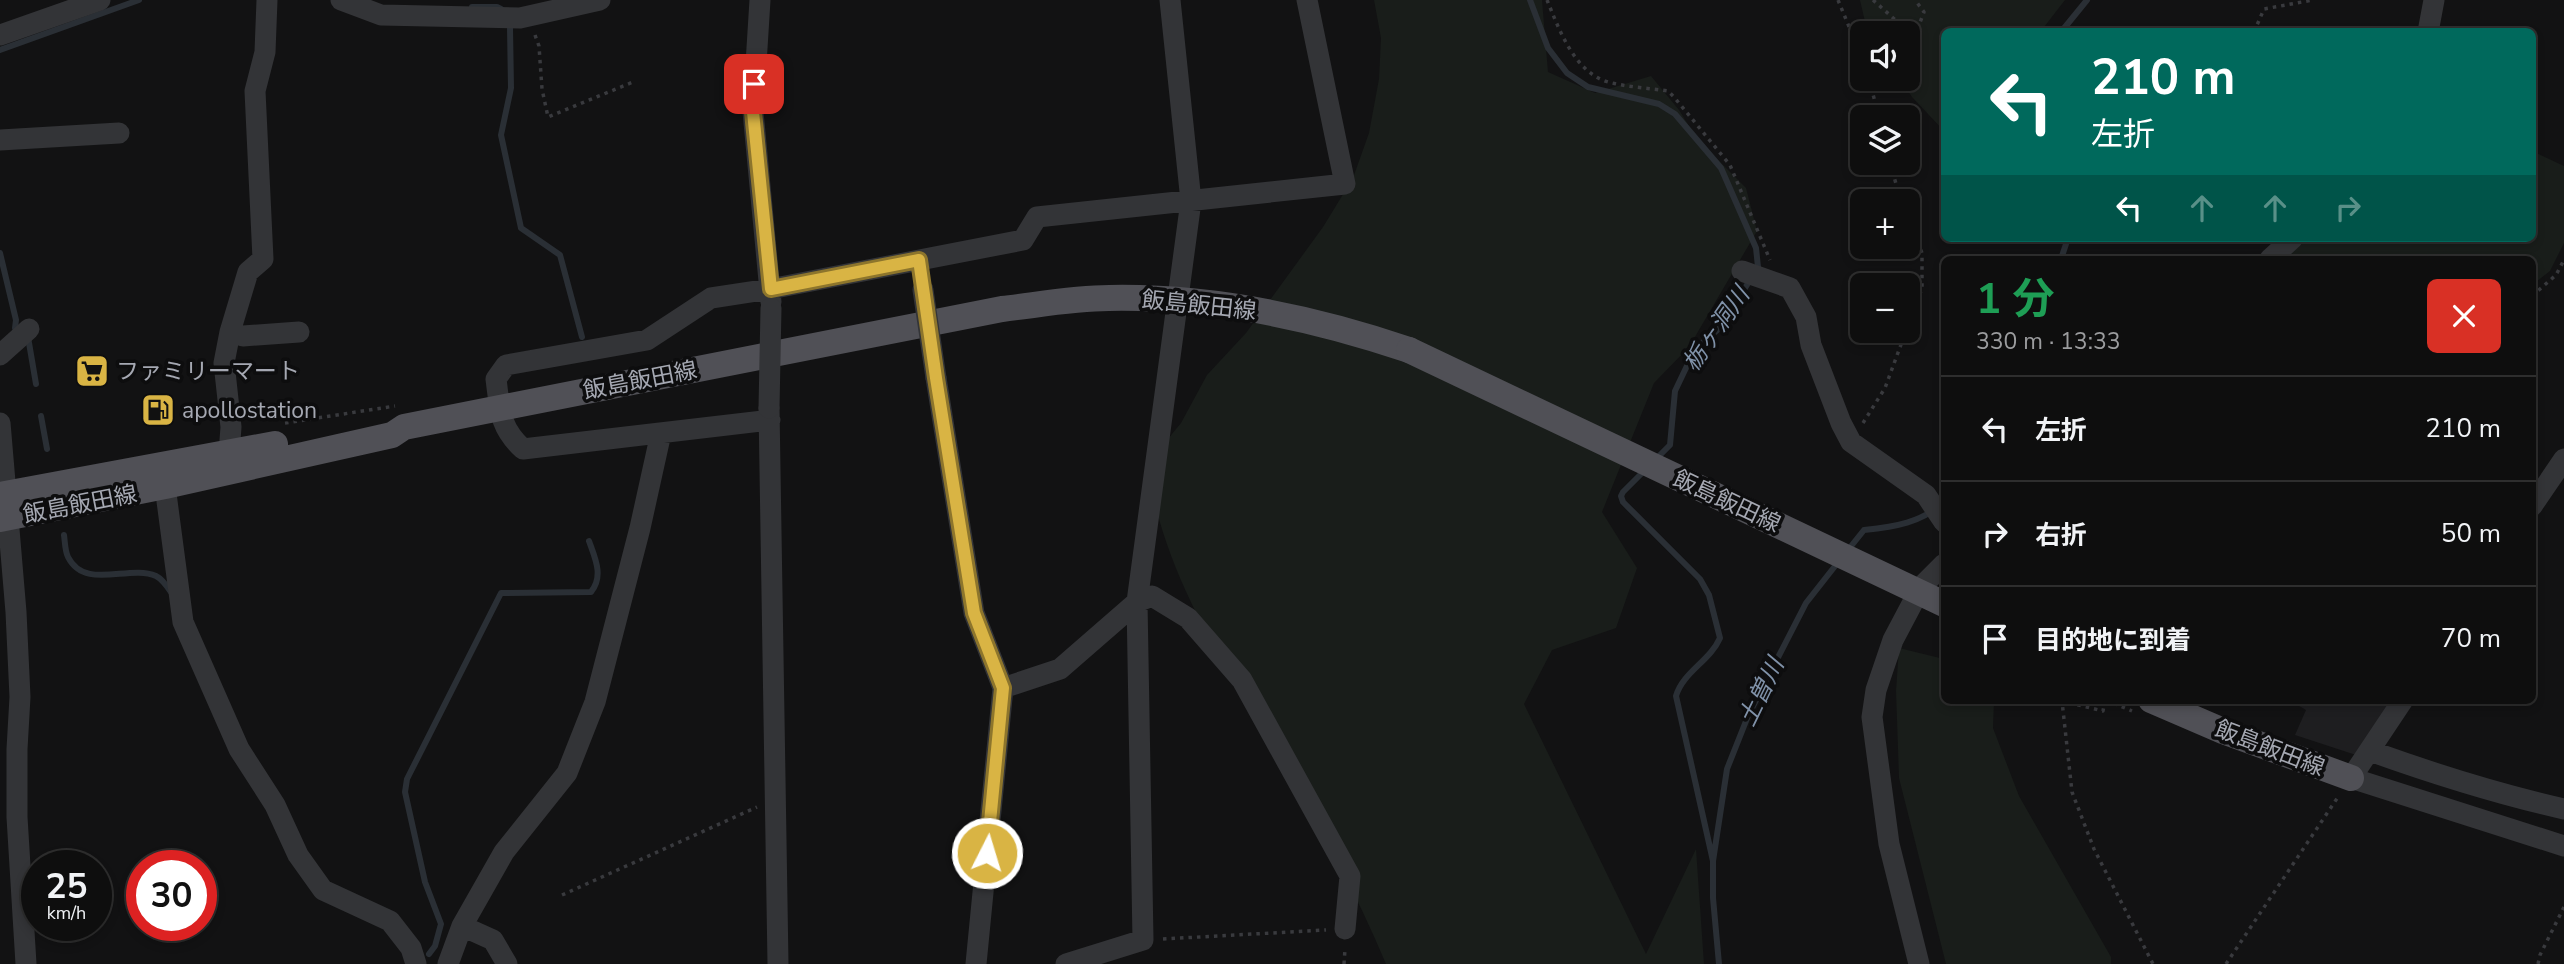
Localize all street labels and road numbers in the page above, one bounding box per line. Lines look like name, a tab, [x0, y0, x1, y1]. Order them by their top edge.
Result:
street label: 飯島飯田線	[1140, 284, 1258, 327]
street label: 飯島飯田線	[581, 354, 699, 407]
street label: 飯島飯田線	[1668, 463, 1785, 540]
street label: 飯島飯田線	[21, 478, 139, 531]
street label: 飯島飯田線	[2211, 713, 2329, 784]

